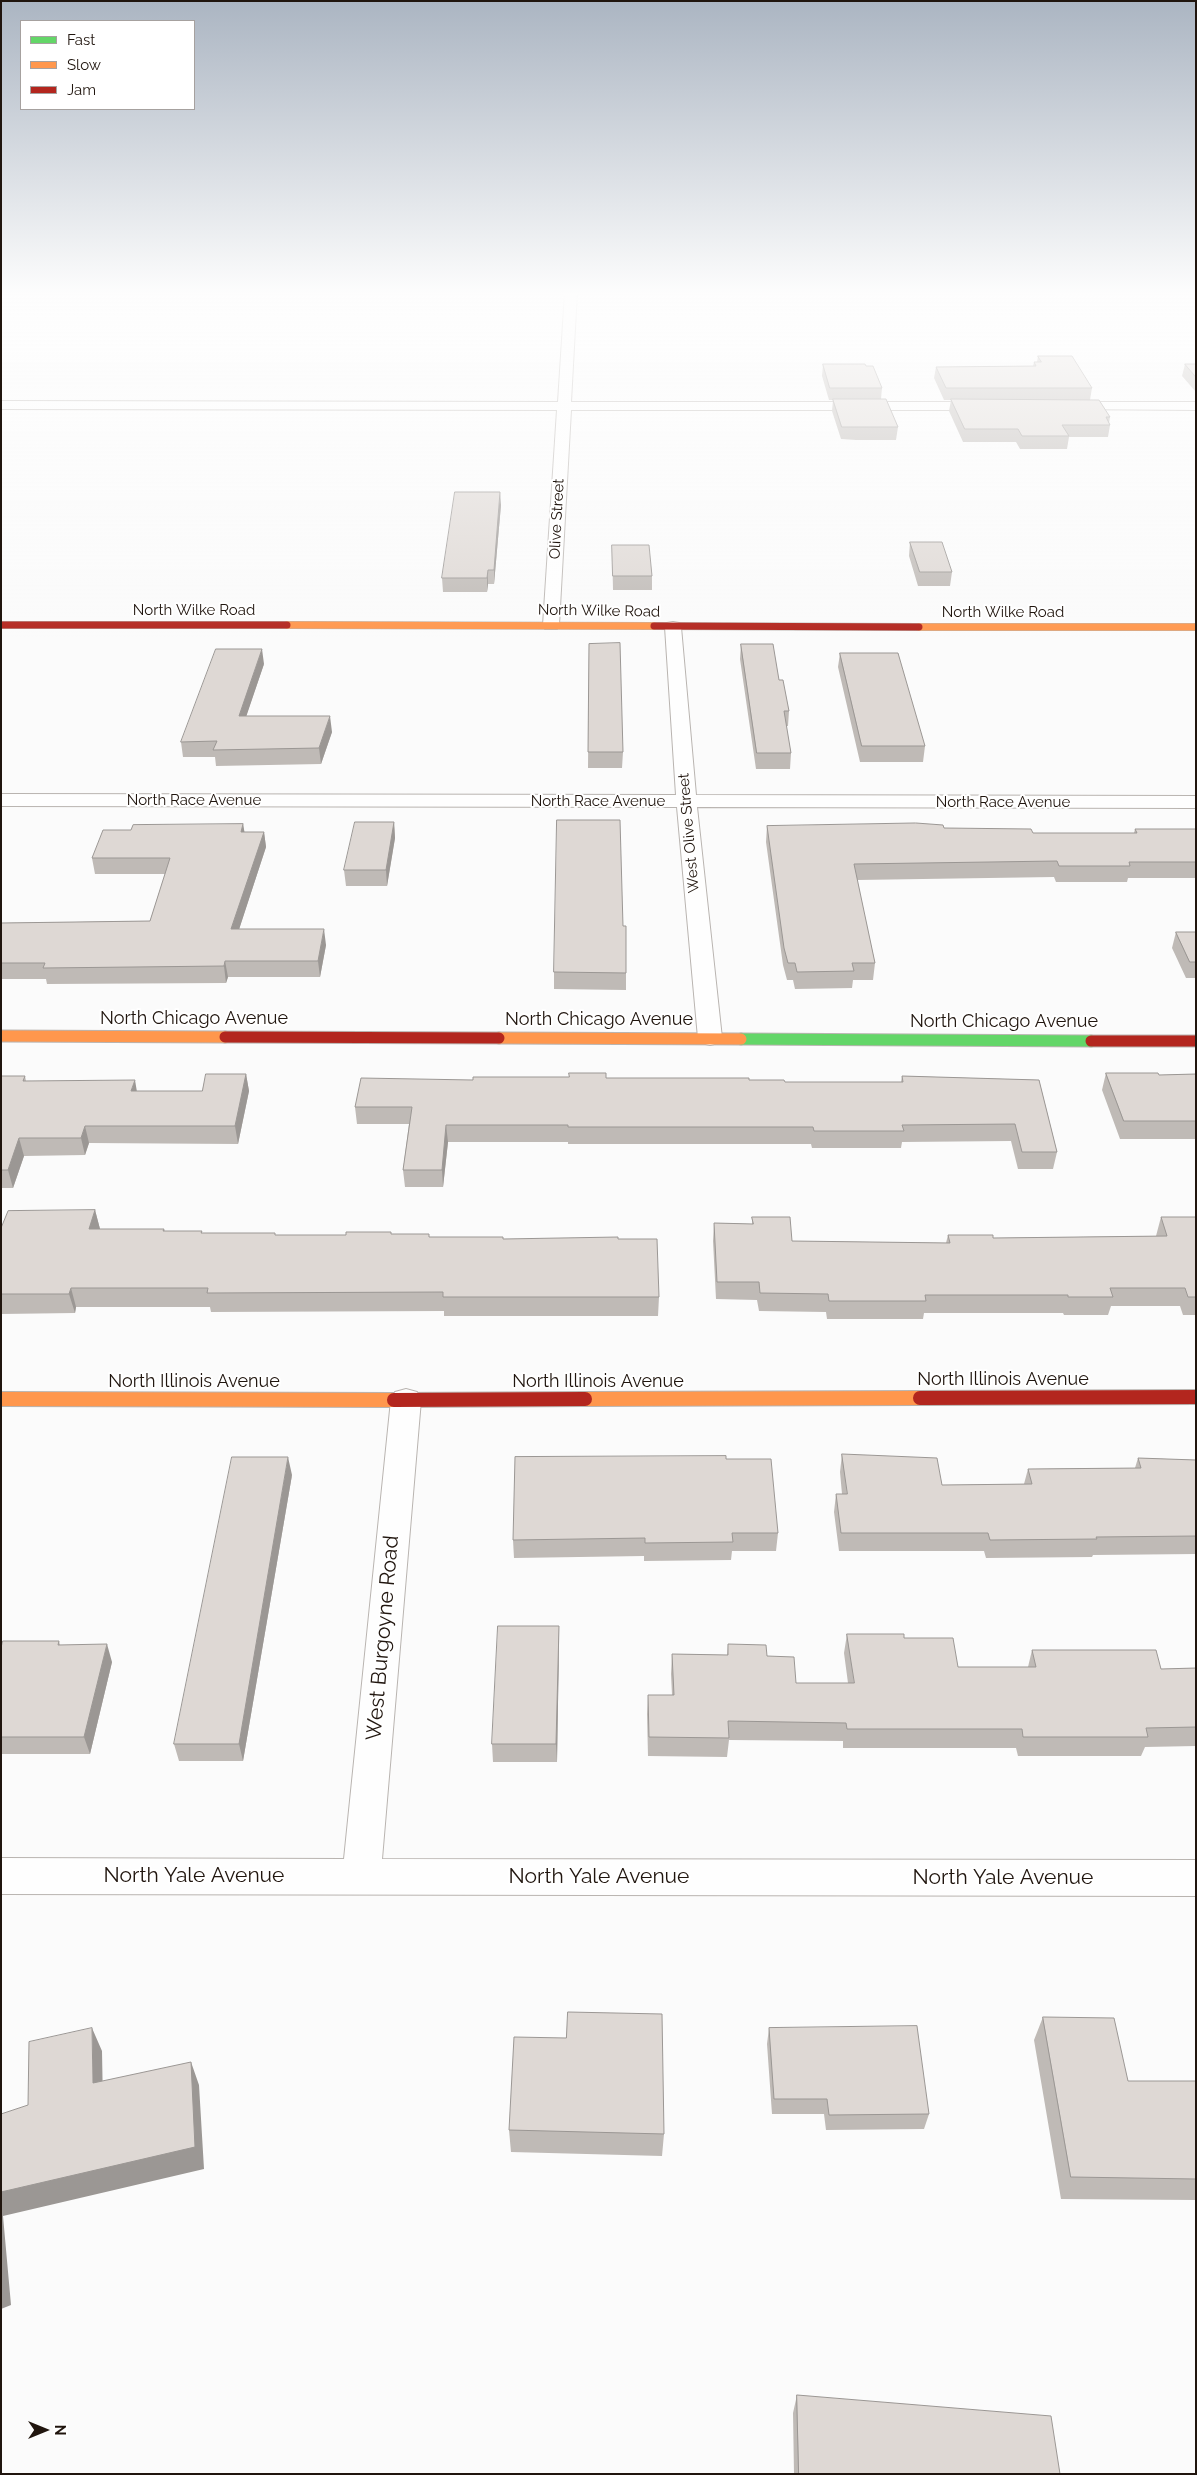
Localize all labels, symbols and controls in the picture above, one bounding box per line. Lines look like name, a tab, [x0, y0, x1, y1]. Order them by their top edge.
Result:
legend	[20, 20, 195, 110]
text: Fast	[67, 31, 95, 49]
text: Slow	[67, 56, 101, 74]
text: Jam	[67, 81, 96, 99]
street label: Olive Street	[546, 478, 568, 560]
street label: North Wilke Road	[133, 601, 255, 619]
street label: North Wilke Road	[538, 601, 660, 621]
street label: North Wilke Road	[942, 603, 1064, 621]
street label: West Olive Street	[675, 772, 703, 894]
street label: North Race Avenue	[127, 791, 261, 809]
street label: North Race Avenue	[531, 792, 665, 810]
street label: North Race Avenue	[936, 793, 1070, 811]
street label: North Chicago Avenue	[100, 1008, 288, 1030]
street label: North Chicago Avenue	[505, 1009, 693, 1031]
street label: North Chicago Avenue	[910, 1011, 1098, 1033]
street label: North Illinois Avenue	[917, 1369, 1089, 1391]
street label: North Illinois Avenue	[108, 1371, 280, 1393]
street label: North Illinois Avenue	[512, 1371, 684, 1393]
street label: West Burgoyne Road	[361, 1534, 405, 1742]
street label: North Yale Avenue	[104, 1863, 284, 1889]
street label: North Yale Avenue	[509, 1864, 689, 1890]
street label: North Yale Avenue	[913, 1865, 1093, 1891]
north arrow	[20, 2405, 70, 2455]
text: N	[52, 2425, 68, 2435]

